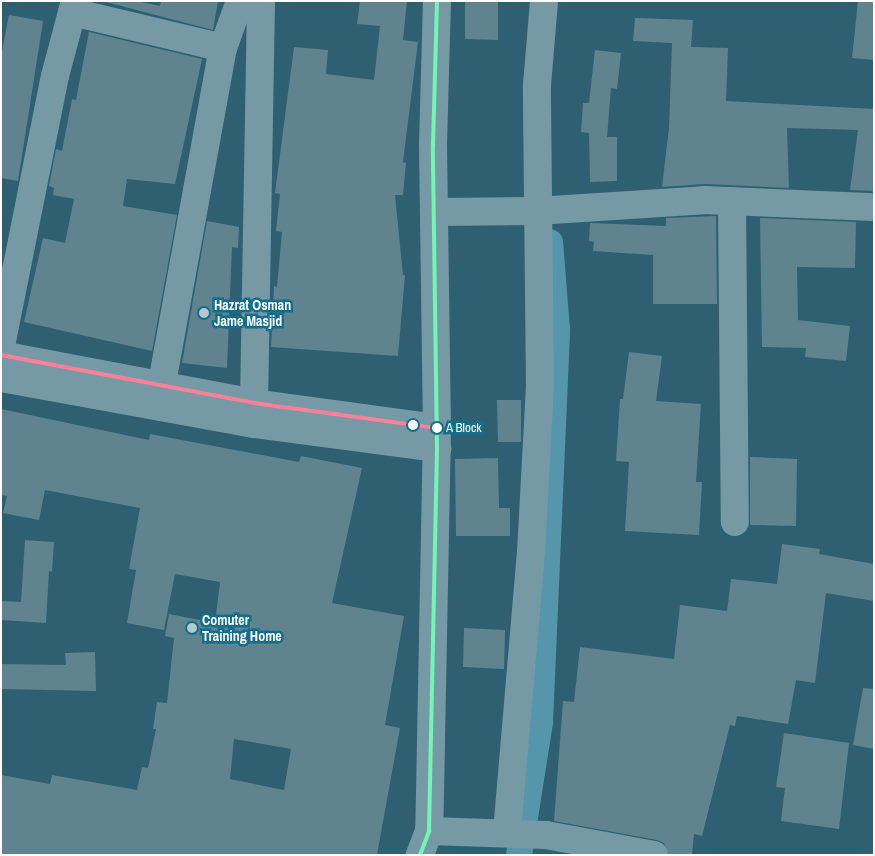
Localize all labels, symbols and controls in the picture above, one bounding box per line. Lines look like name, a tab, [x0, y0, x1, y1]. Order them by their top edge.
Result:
place label: Hazrat Osman Jame Masjid	[214, 297, 291, 330]
marker: Hazrat Osman Jame Masjid	[198, 307, 210, 319]
unlabelled marker	[408, 420, 418, 430]
place label: A Block	[446, 420, 482, 436]
marker: A Block	[432, 423, 442, 433]
place label: Comuter Training Home	[202, 612, 282, 644]
marker: Comuter Training Home	[186, 622, 198, 634]

